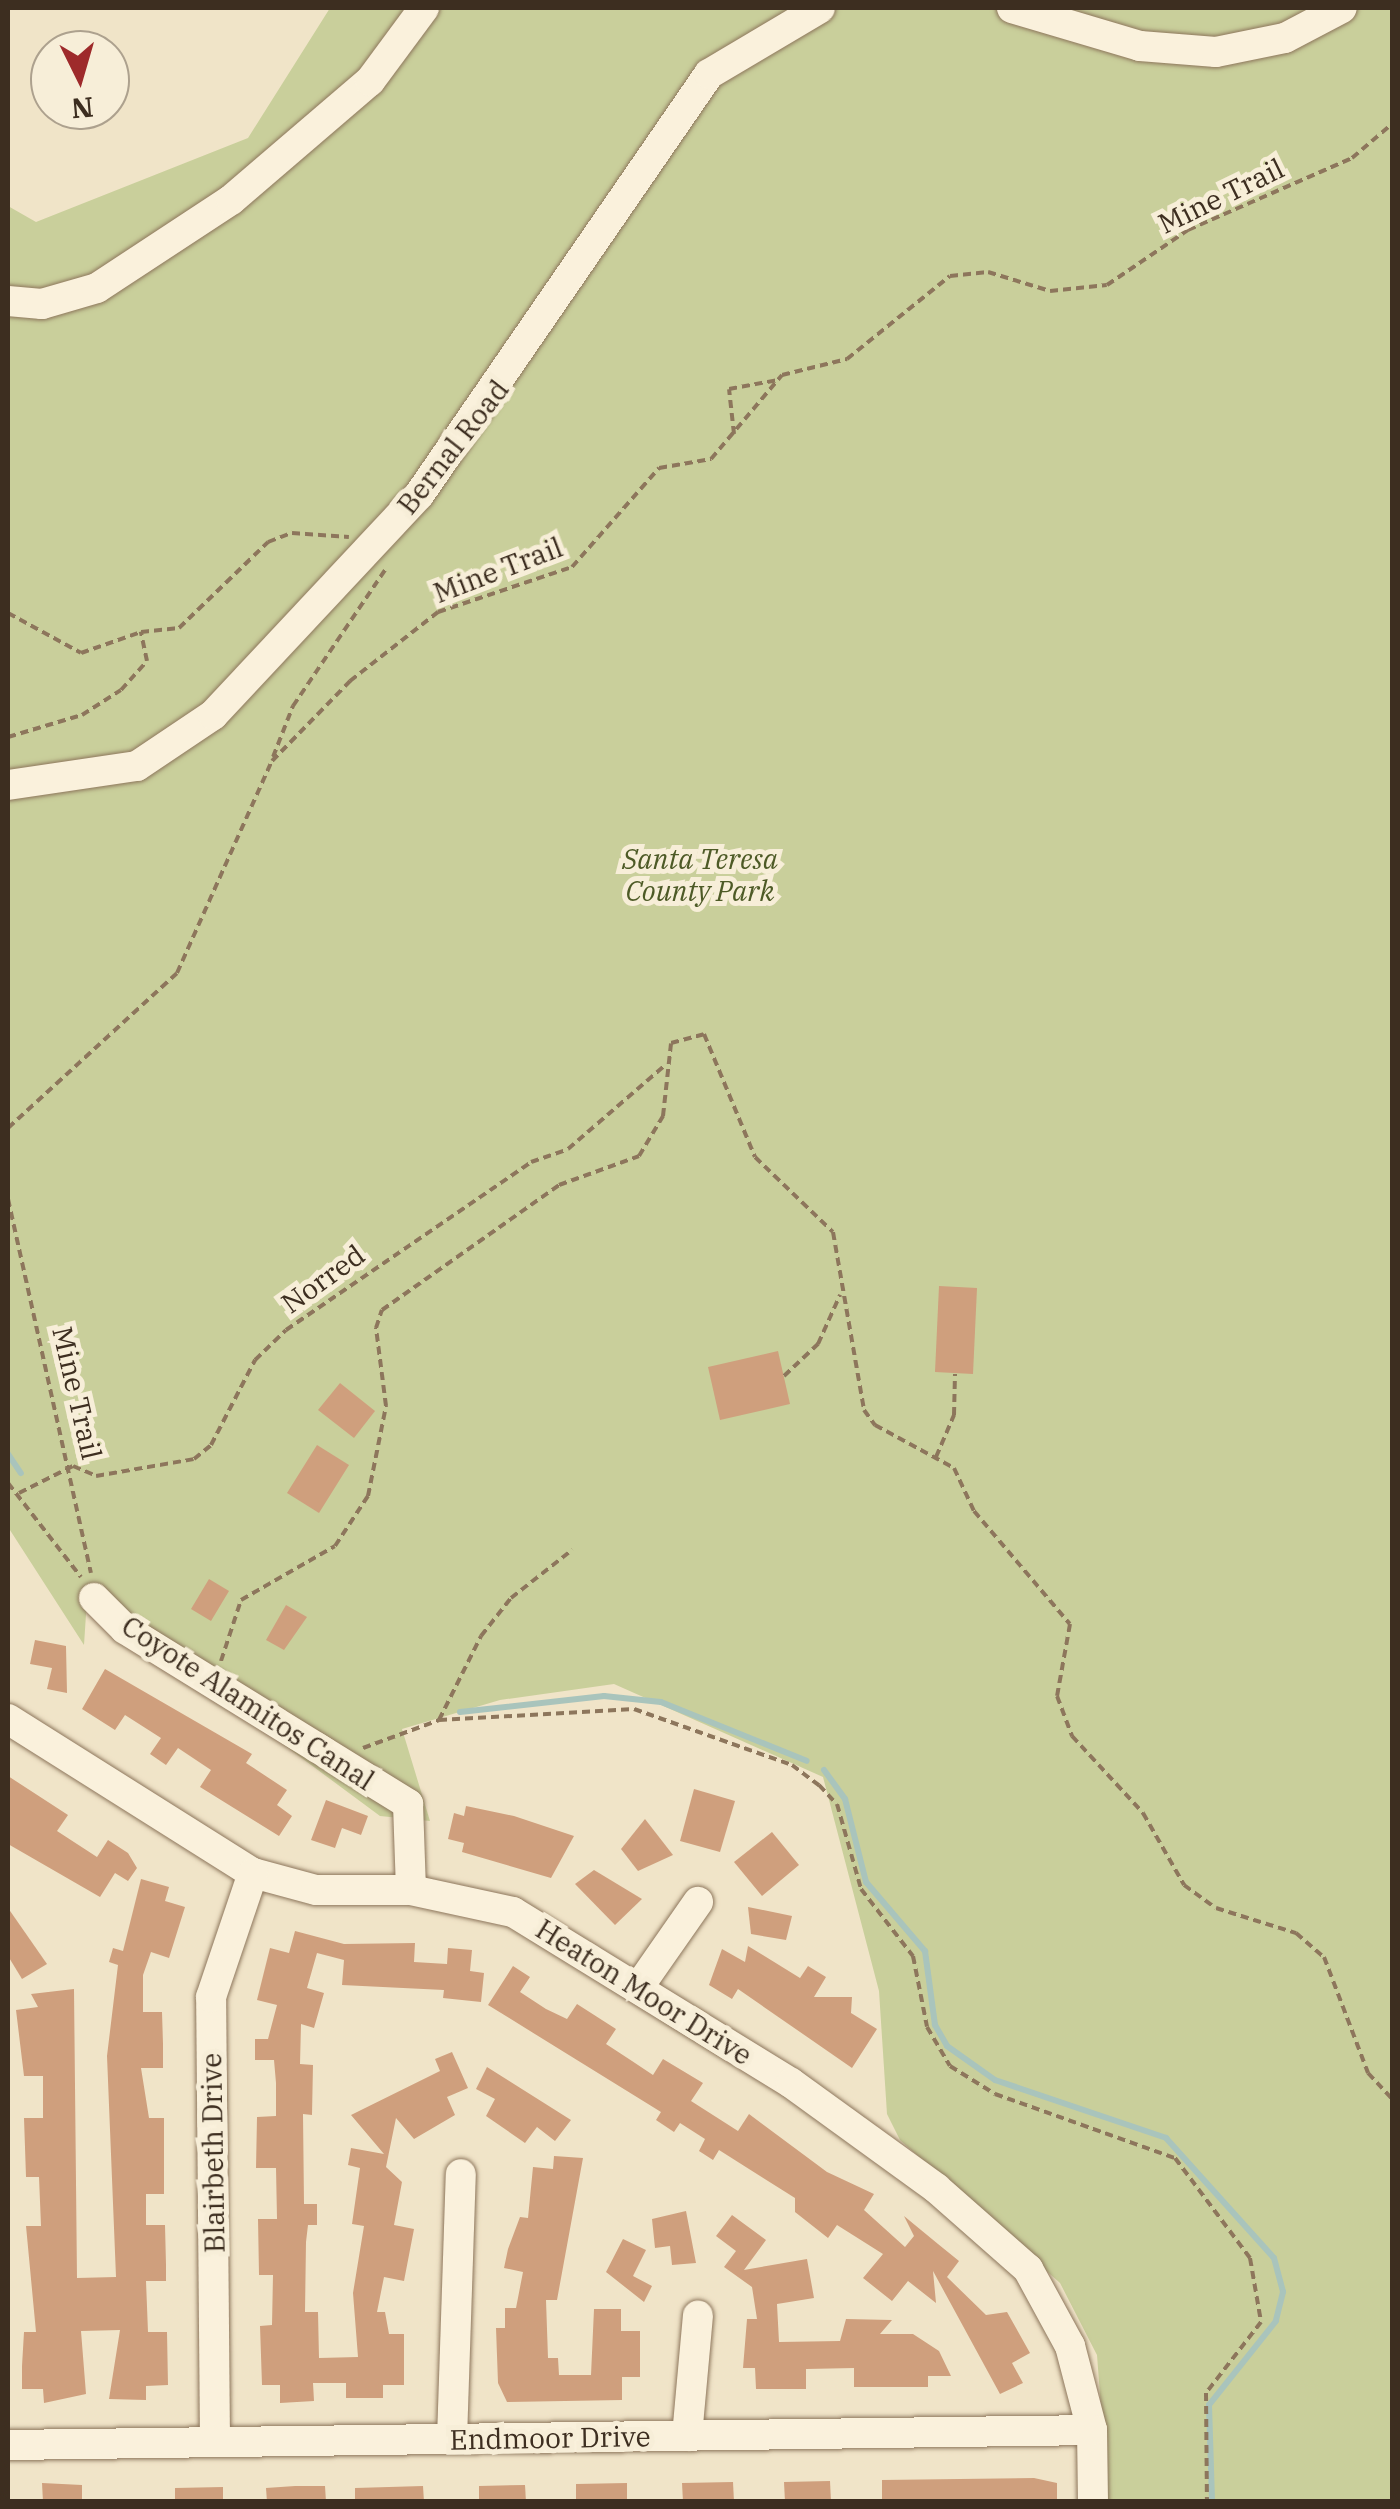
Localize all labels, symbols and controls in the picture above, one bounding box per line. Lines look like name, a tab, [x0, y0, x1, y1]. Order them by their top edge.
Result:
north arrow	[30, 30, 130, 130]
text: N	[70, 89, 95, 128]
street label: Mine Trail	[1153, 151, 1289, 241]
street label: Bernal Road	[390, 373, 516, 521]
street label: Mine Trail	[429, 530, 567, 610]
park label: Santa Teresa County Park	[622, 842, 778, 908]
street label: Norred	[275, 1238, 371, 1320]
street label: Mine Trail	[45, 1323, 109, 1463]
street label: Coyote Alamitos Canal	[116, 1609, 380, 1797]
street label: Heaton Moor Drive	[530, 1912, 758, 2072]
street label: Blairbeth Drive	[194, 2053, 232, 2253]
street label: Endmoor Drive	[449, 2419, 651, 2457]

